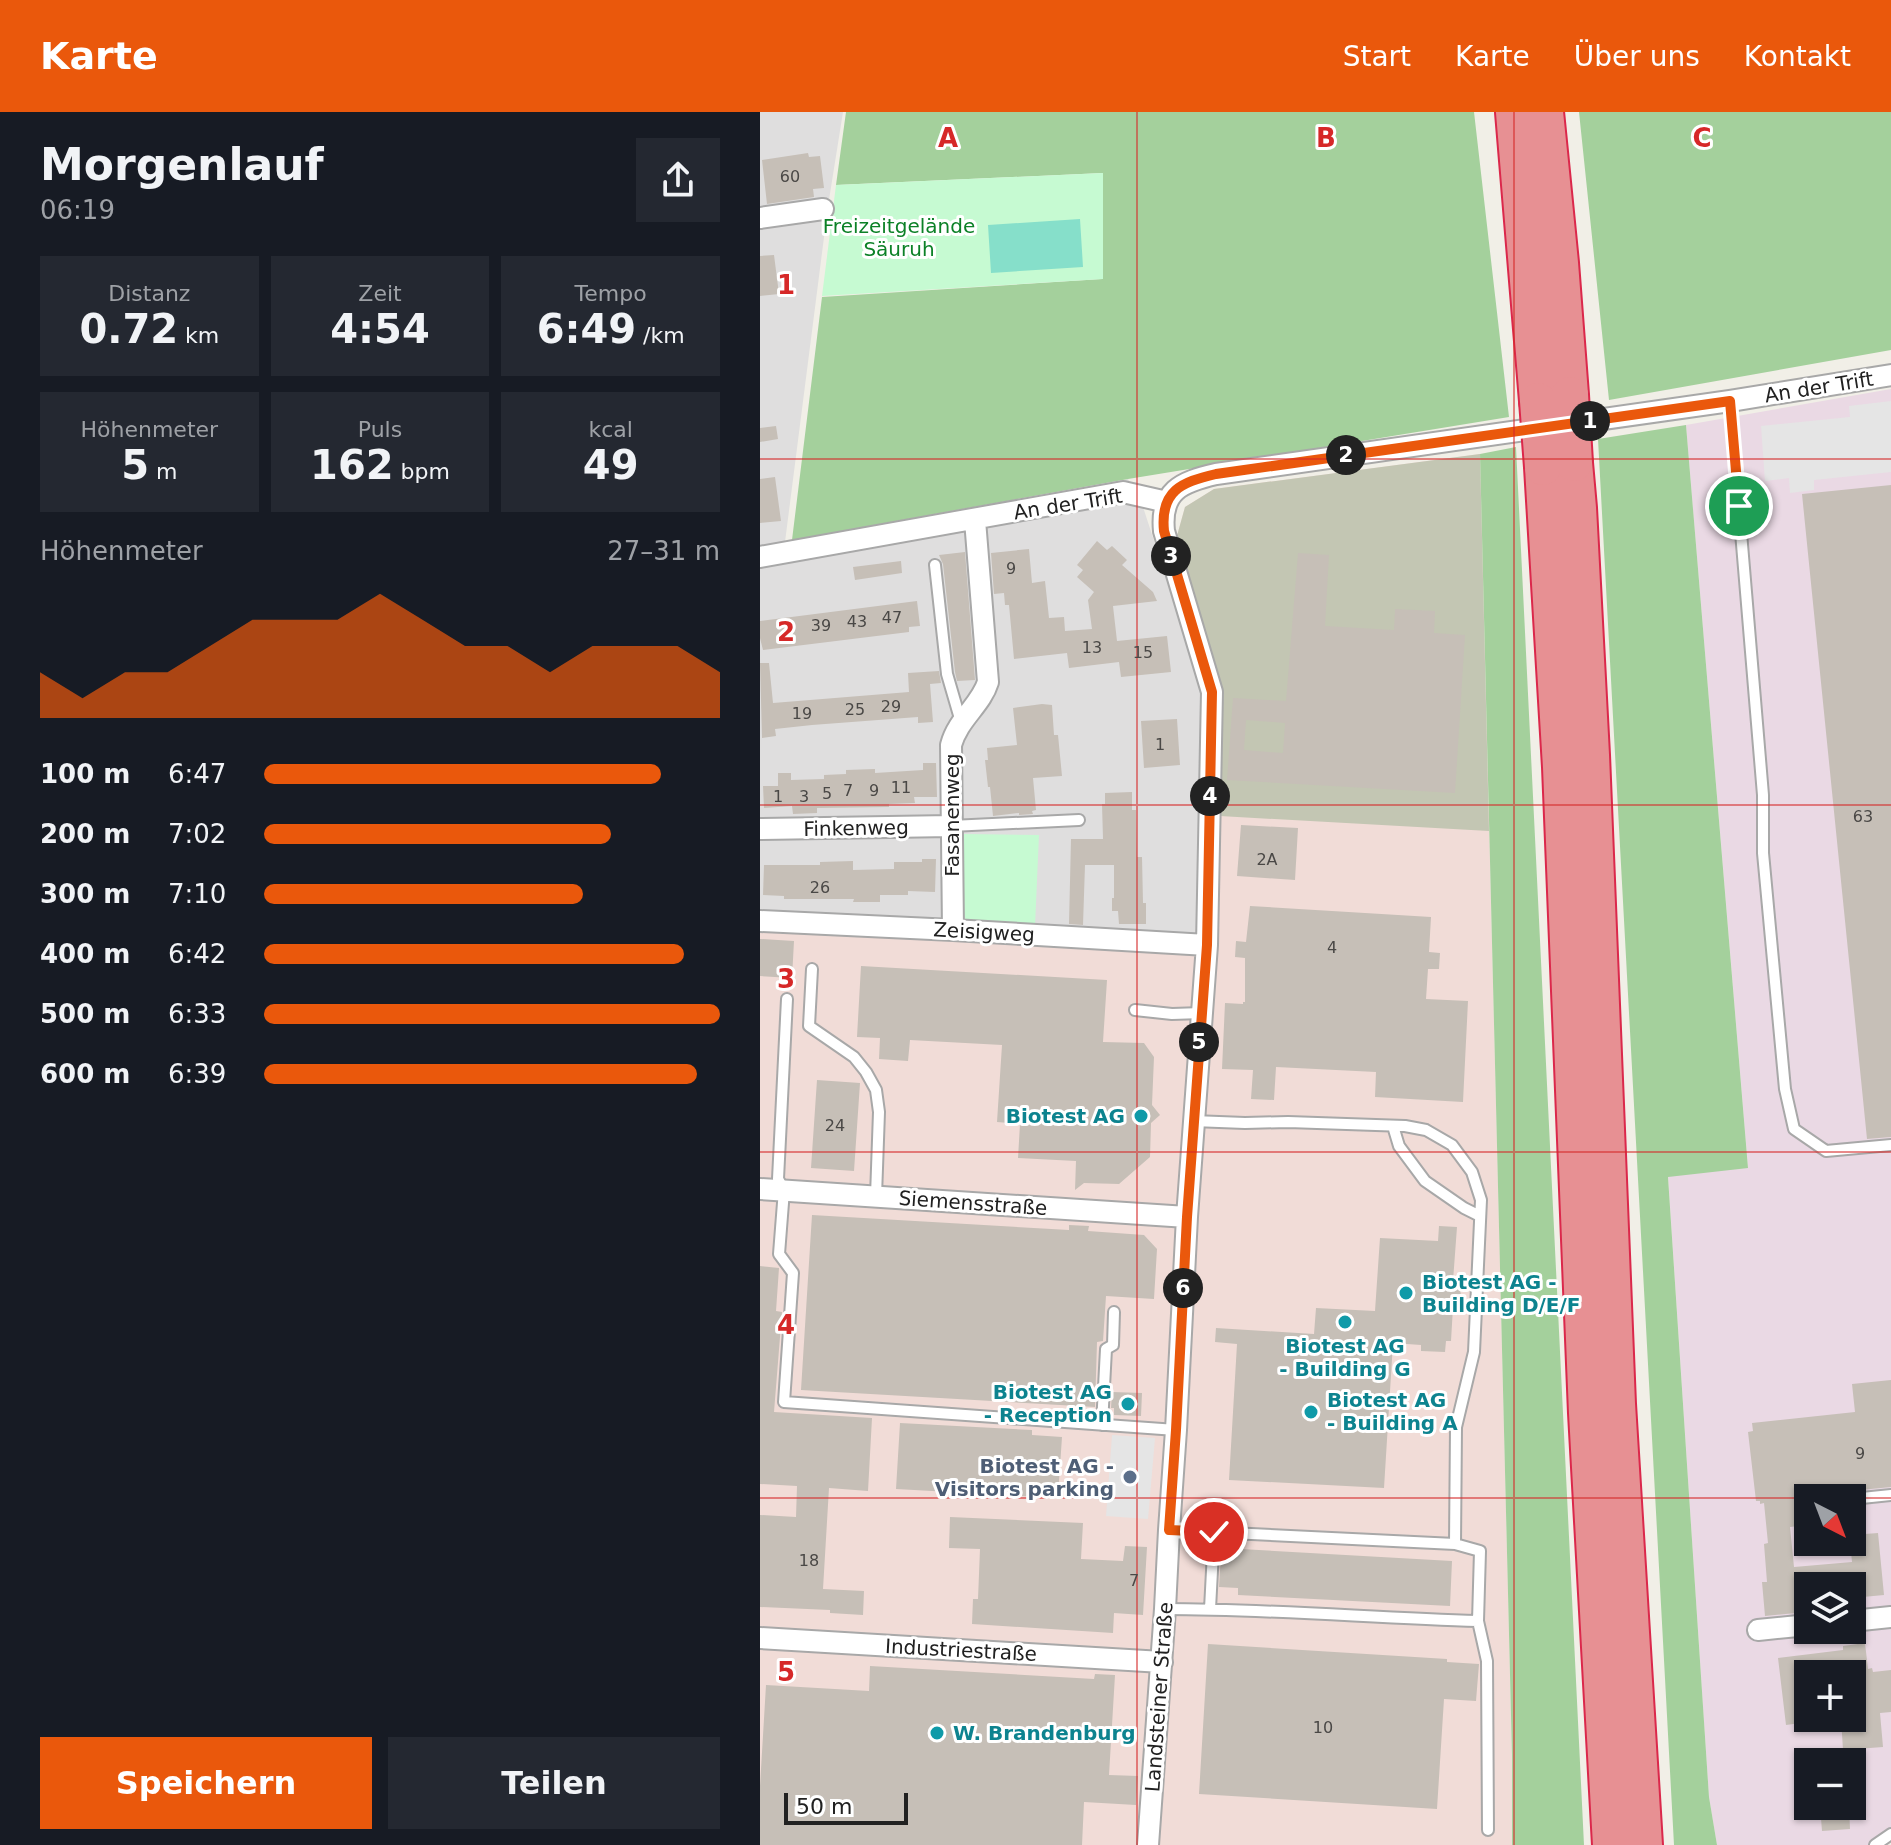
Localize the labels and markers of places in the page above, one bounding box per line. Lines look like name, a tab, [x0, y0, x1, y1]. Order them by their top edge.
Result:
pin: 1	[1570, 401, 1610, 441]
pin: 2	[1326, 435, 1366, 475]
pin	[1705, 472, 1773, 540]
pin: 3	[1151, 536, 1191, 576]
pin: 4	[1190, 776, 1230, 816]
pin: 5	[1179, 1022, 1219, 1062]
place label: Biotest AG	[1006, 1104, 1125, 1128]
marker: Biotest AG	[1132, 1107, 1150, 1125]
pin: 6	[1163, 1268, 1203, 1308]
place label: Biotest AG - Building D/E/F	[1422, 1270, 1580, 1317]
marker: Biotest AG - Building D/E/F	[1397, 1284, 1415, 1302]
marker: Biotest AG - Building G	[1336, 1313, 1354, 1331]
place label: Biotest AG - Building G	[1279, 1334, 1411, 1381]
place label: Biotest AG - Reception	[984, 1380, 1112, 1427]
place label: Biotest AG - Building A	[1327, 1388, 1458, 1435]
marker: Biotest AG - Reception	[1119, 1395, 1137, 1413]
marker: Biotest AG - Building A	[1302, 1403, 1320, 1421]
place label: Biotest AG - Visitors parking	[935, 1454, 1114, 1501]
marker: Biotest AG - Visitors parking	[1121, 1468, 1139, 1486]
pin	[1180, 1498, 1248, 1566]
place label: W. Brandenburg	[953, 1721, 1136, 1745]
marker: W. Brandenburg	[928, 1724, 946, 1742]

